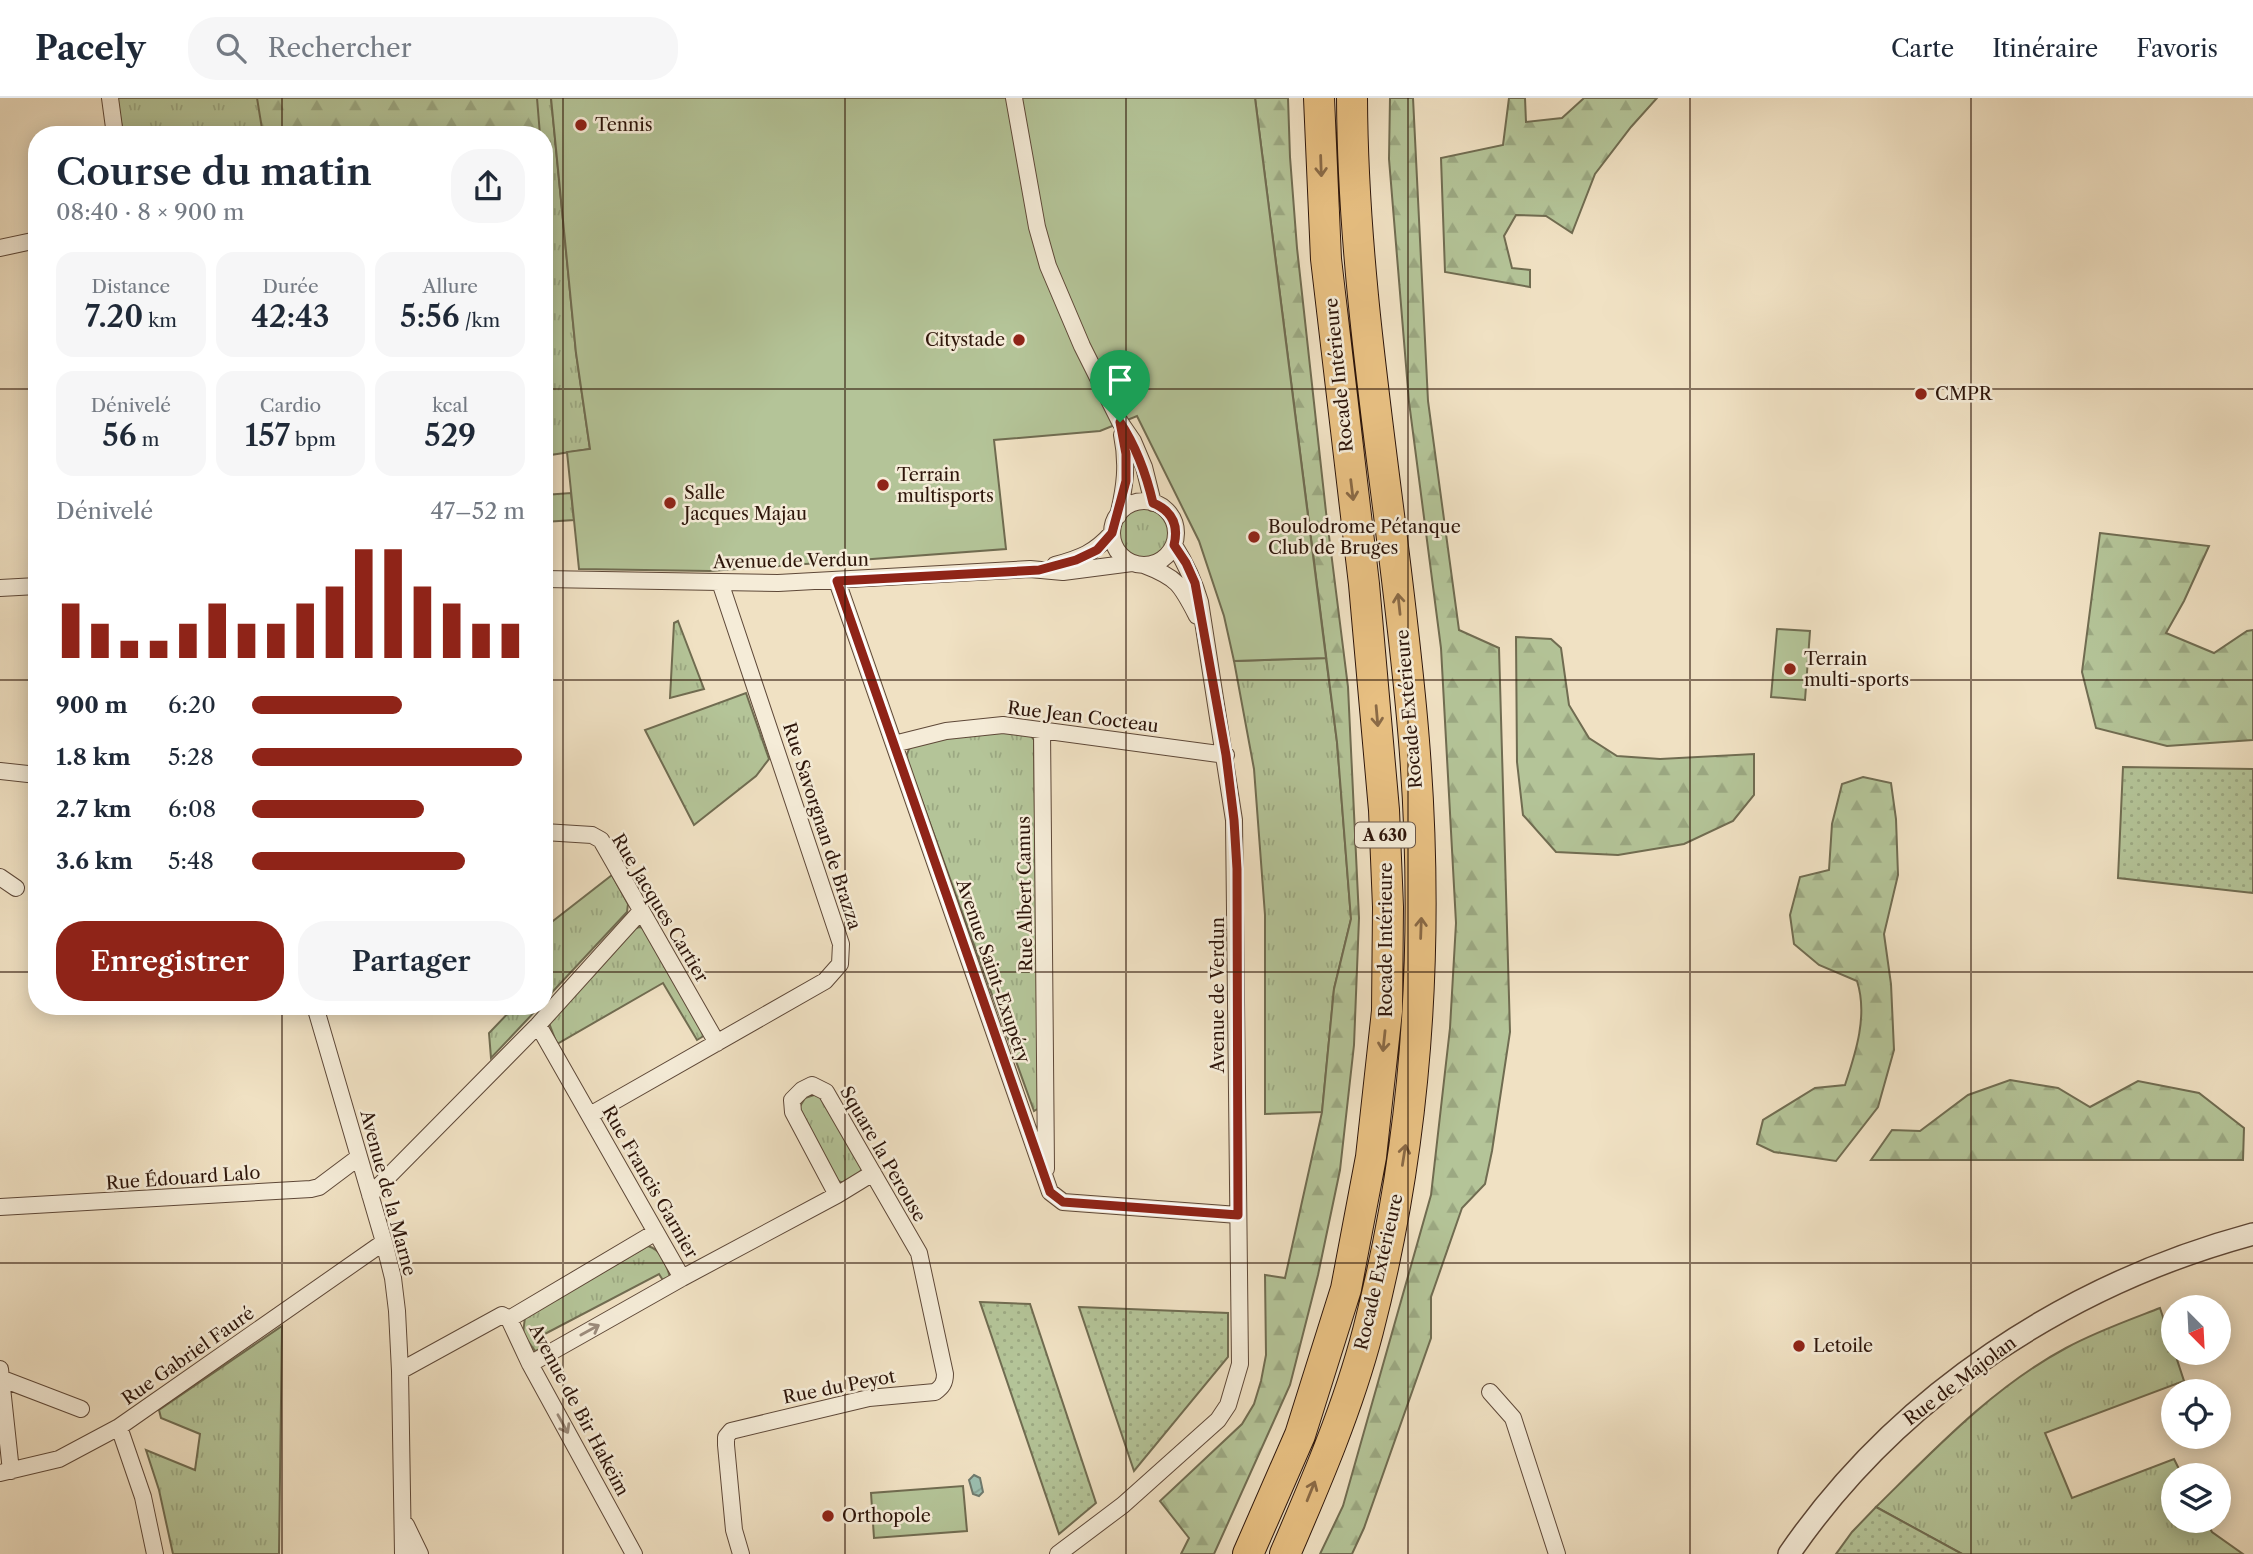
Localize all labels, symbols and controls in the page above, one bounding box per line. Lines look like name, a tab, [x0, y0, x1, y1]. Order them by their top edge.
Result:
search box	[188, 17, 678, 80]
text: Pacely	[35, 28, 146, 69]
icon: search	[212, 29, 250, 67]
text: Rechercher	[268, 32, 412, 64]
text: Carte	[1891, 34, 1954, 63]
text: Itinéraire	[1992, 34, 2098, 63]
text: Favoris	[2136, 34, 2218, 63]
place label: Tennis	[595, 114, 653, 136]
marker: Tennis	[573, 117, 589, 133]
text: Course du matin	[56, 148, 372, 195]
button: share	[451, 149, 525, 223]
one-way arrow	[1315, 154, 1328, 177]
text: 08:40 · 8 × 900 m	[56, 198, 244, 226]
text: Distance	[92, 275, 170, 298]
text: Durée	[262, 275, 319, 298]
text: Allure	[422, 275, 478, 298]
street label: Rocade Intérieure	[1320, 297, 1358, 453]
text: 7.20	[85, 298, 143, 335]
text: 42:43	[251, 298, 330, 335]
text: 5:56	[400, 298, 460, 335]
text: km	[143, 309, 177, 332]
text: /km	[460, 309, 500, 332]
place label: Citystade	[925, 329, 1005, 351]
marker: Citystade	[1011, 332, 1027, 348]
pin	[1090, 350, 1150, 422]
icon: arrive	[1101, 361, 1139, 399]
place label: CMPR	[1935, 383, 1993, 405]
marker: CMPR	[1913, 386, 1929, 402]
text: Dénivelé	[91, 394, 171, 417]
text: Cardio	[260, 394, 321, 417]
text: kcal	[432, 394, 468, 417]
text: 56	[102, 417, 137, 454]
text: 157	[245, 417, 290, 454]
text: 529	[424, 417, 476, 454]
text: m	[137, 428, 159, 451]
text: bpm	[290, 428, 336, 451]
place label: Terrain multisports	[897, 464, 994, 507]
marker: Terrain multisports	[875, 477, 891, 493]
one-way arrow	[1346, 478, 1359, 501]
place label: Salle Jacques Majau	[681, 482, 807, 525]
marker: Salle Jacques Majau	[662, 495, 678, 511]
text: Dénivelé	[56, 497, 153, 525]
text: 47–52 m	[431, 497, 525, 525]
place label: Boulodrome Pétanque Club de Bruges	[1268, 516, 1461, 559]
marker: Boulodrome Pétanque Club de Bruges	[1246, 529, 1262, 545]
street label: Avenue de Verdun	[712, 549, 869, 573]
one-way arrow	[1393, 593, 1406, 615]
street label: Rocade Extérieure	[1391, 628, 1427, 790]
place label: Terrain multi-sports	[1804, 648, 1909, 691]
marker: Terrain multi-sports	[1782, 661, 1798, 677]
text: 900 m	[56, 691, 128, 719]
text: 6:20	[168, 691, 216, 719]
street label: Rue Jean Cocteau	[1006, 697, 1160, 737]
one-way arrow	[1371, 704, 1384, 727]
street label: Rue Savorgnan de Brazza	[778, 720, 866, 933]
text: 1.8 km	[56, 743, 131, 771]
text: 5:28	[168, 743, 214, 771]
text: 2.7 km	[56, 795, 132, 823]
text: 6:08	[168, 795, 216, 823]
street label: Rue Albert Camus	[1013, 816, 1037, 972]
road number: A 630	[1355, 822, 1415, 848]
street label: Rue Jacques Cartier	[607, 830, 713, 987]
text: 3.6 km	[56, 847, 133, 875]
text: 5:48	[168, 847, 214, 875]
street label: Rocade Intérieure	[1375, 863, 1397, 1017]
street label: Avenue Saint-Exupéry	[951, 875, 1035, 1067]
street label: Avenue de Verdun	[1207, 917, 1229, 1074]
one-way arrow	[1415, 917, 1428, 940]
button: Enregistrer	[56, 921, 284, 1001]
button: Partager	[298, 921, 525, 1001]
one-way arrow	[1377, 1029, 1390, 1052]
street label: Square la Perouse	[835, 1082, 931, 1226]
street label: Rue Francis Garnier	[597, 1102, 703, 1263]
street label: Avenue de la Marne	[355, 1107, 421, 1278]
one-way arrow	[1398, 1144, 1411, 1167]
street label: Rue Édouard Lalo	[105, 1161, 261, 1194]
street label: Rocade Extérieure	[1350, 1192, 1408, 1352]
north arrow	[2161, 1295, 2231, 1365]
map controls	[2161, 1295, 2231, 1533]
street label: Rue Gabriel Fauré	[118, 1302, 258, 1410]
street label: Avenue de Bir Hakeïm	[524, 1319, 634, 1500]
one-way arrow	[579, 1323, 599, 1337]
street label: Rue de Majolan	[1900, 1332, 2020, 1430]
place label: Letoile	[1813, 1335, 1873, 1357]
marker: Letoile	[1791, 1338, 1807, 1354]
street label: Rue du Peyot	[781, 1365, 898, 1409]
button: locate	[2161, 1379, 2231, 1449]
one-way arrow	[556, 1413, 570, 1433]
button: layers	[2161, 1463, 2231, 1533]
one-way arrow	[1306, 1481, 1319, 1502]
place label: Orthopole	[842, 1505, 931, 1527]
marker: Orthopole	[820, 1508, 836, 1524]

